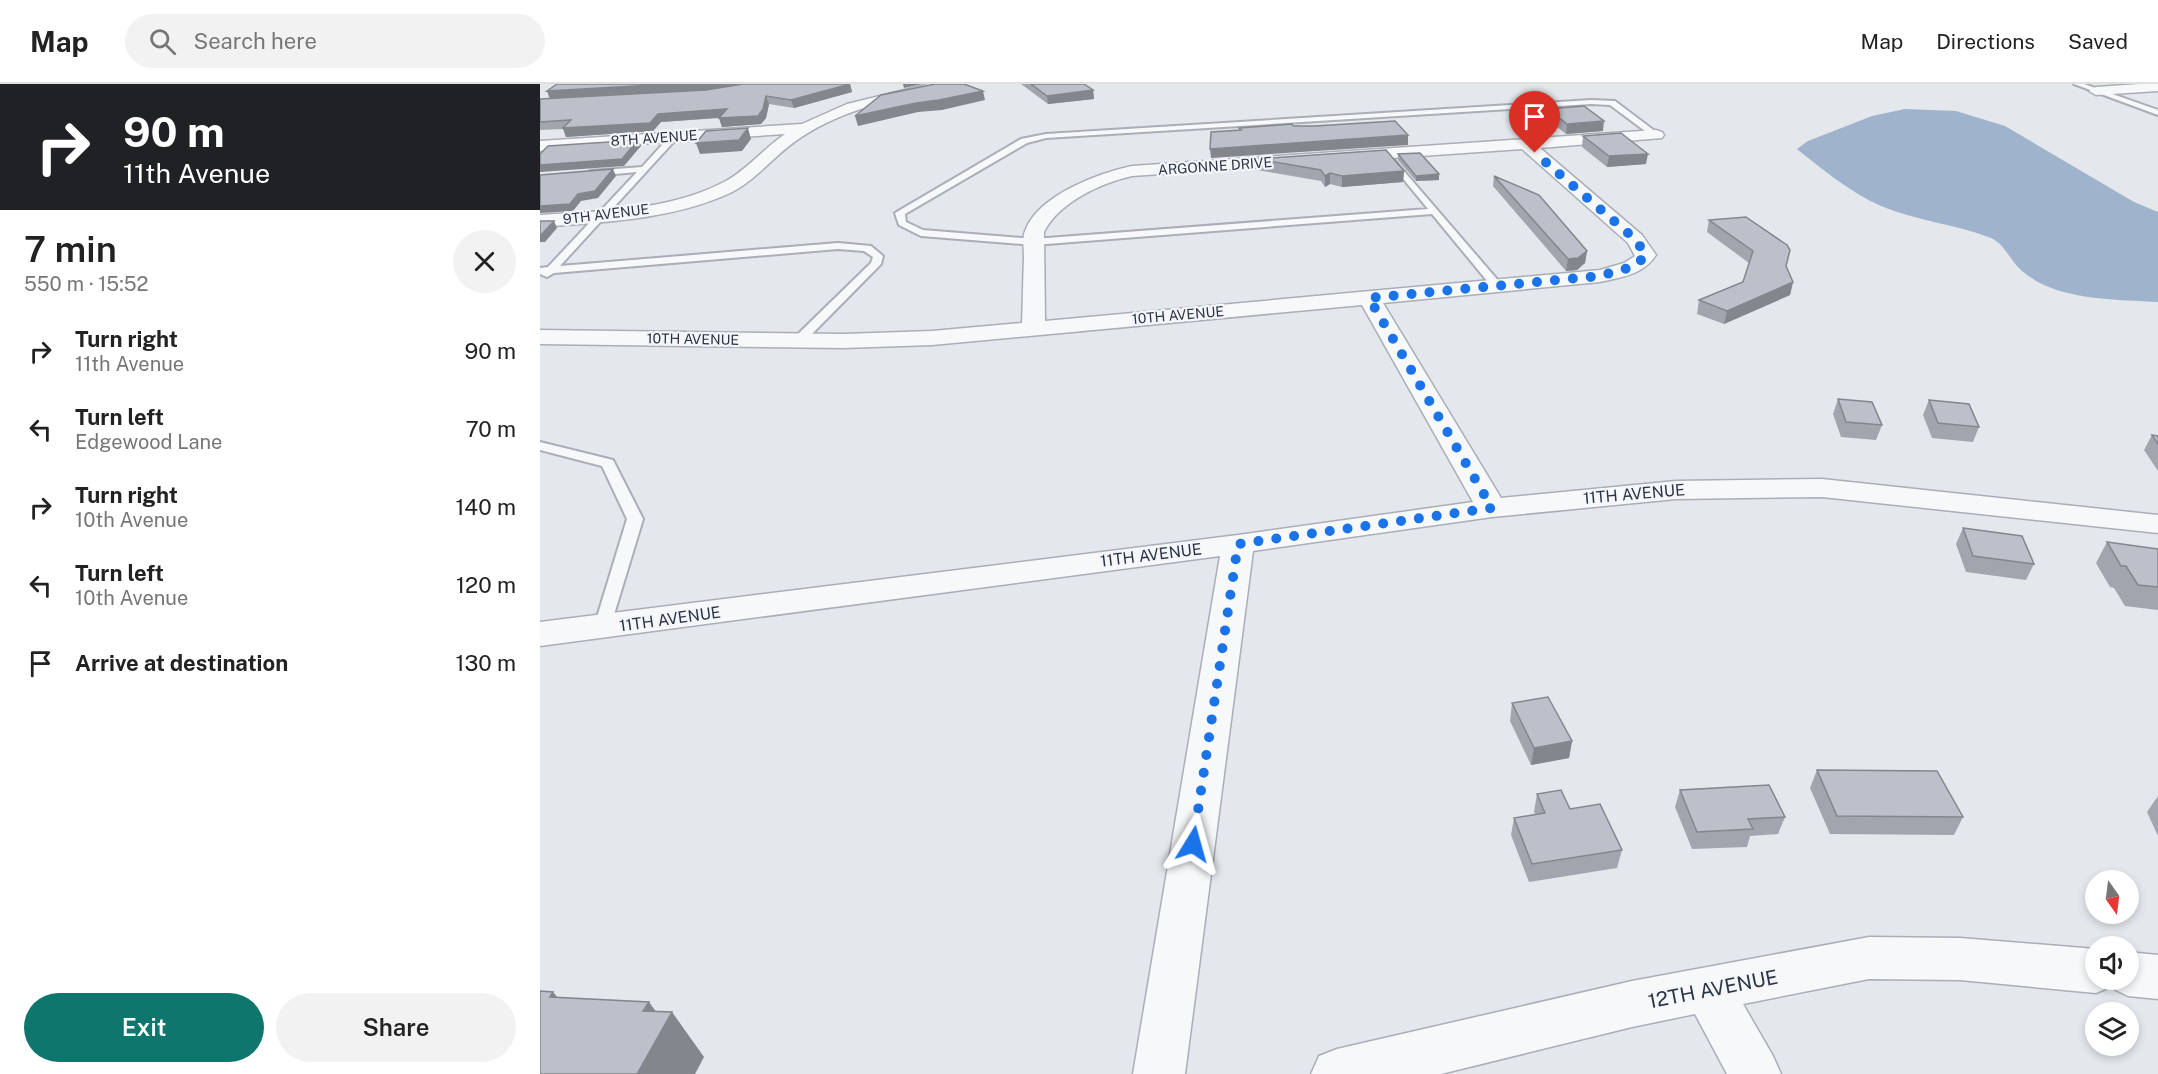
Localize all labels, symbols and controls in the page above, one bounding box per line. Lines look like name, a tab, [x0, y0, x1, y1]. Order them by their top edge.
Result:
search box	[125, 14, 545, 68]
text: Map	[30, 25, 89, 58]
icon: search	[146, 25, 179, 58]
text: Search here	[194, 28, 317, 54]
text: Map	[1861, 29, 1903, 54]
text: Directions	[1936, 29, 2035, 54]
text: Saved	[2068, 29, 2128, 54]
pin	[1509, 91, 1560, 153]
icon: arrive	[1518, 100, 1551, 133]
text: 90 m	[123, 107, 225, 156]
icon: right	[24, 108, 102, 186]
street label: 8TH AVENUE	[610, 127, 698, 149]
street label: ARGONNE DRIVE	[1157, 154, 1273, 178]
text: 11th Avenue	[123, 157, 270, 189]
street label: 9TH AVENUE	[562, 201, 650, 227]
text: 7 min	[24, 228, 117, 270]
button: close	[453, 230, 516, 293]
text: 550 m · 15:52	[24, 272, 148, 296]
street label: 10TH AVENUE	[1131, 303, 1225, 327]
text: Turn right	[75, 326, 178, 352]
street label: 10TH AVENUE	[647, 330, 739, 348]
icon: right	[24, 335, 57, 368]
text: 90 m	[465, 338, 516, 364]
text: 11th Avenue	[75, 352, 184, 376]
text: Turn left	[75, 404, 164, 430]
icon: left	[24, 413, 57, 446]
text: 70 m	[465, 416, 516, 442]
text: Edgewood Lane	[75, 430, 222, 454]
street label: 11TH AVENUE	[1582, 480, 1686, 508]
text: Turn right	[75, 482, 178, 508]
icon: right	[24, 491, 57, 524]
text: 140 m	[455, 494, 516, 520]
text: 10th Avenue	[75, 508, 188, 532]
street label: 11TH AVENUE	[1099, 539, 1203, 571]
text: Turn left	[75, 560, 164, 586]
icon: left	[24, 569, 57, 602]
text: 120 m	[456, 572, 516, 598]
text: 10th Avenue	[75, 586, 188, 610]
street label: 11TH AVENUE	[618, 602, 722, 636]
icon: arrive	[24, 647, 57, 680]
text: Arrive at destination	[75, 650, 288, 676]
text: 130 m	[455, 650, 516, 676]
position arrow	[1161, 812, 1225, 876]
north arrow	[2085, 870, 2139, 924]
map controls	[2085, 870, 2139, 1056]
button: sound	[2085, 936, 2139, 990]
street label: 12TH AVENUE	[1646, 965, 1780, 1013]
button: Exit	[24, 993, 264, 1062]
button: Share	[276, 993, 516, 1062]
button: layers	[2085, 1002, 2139, 1056]

